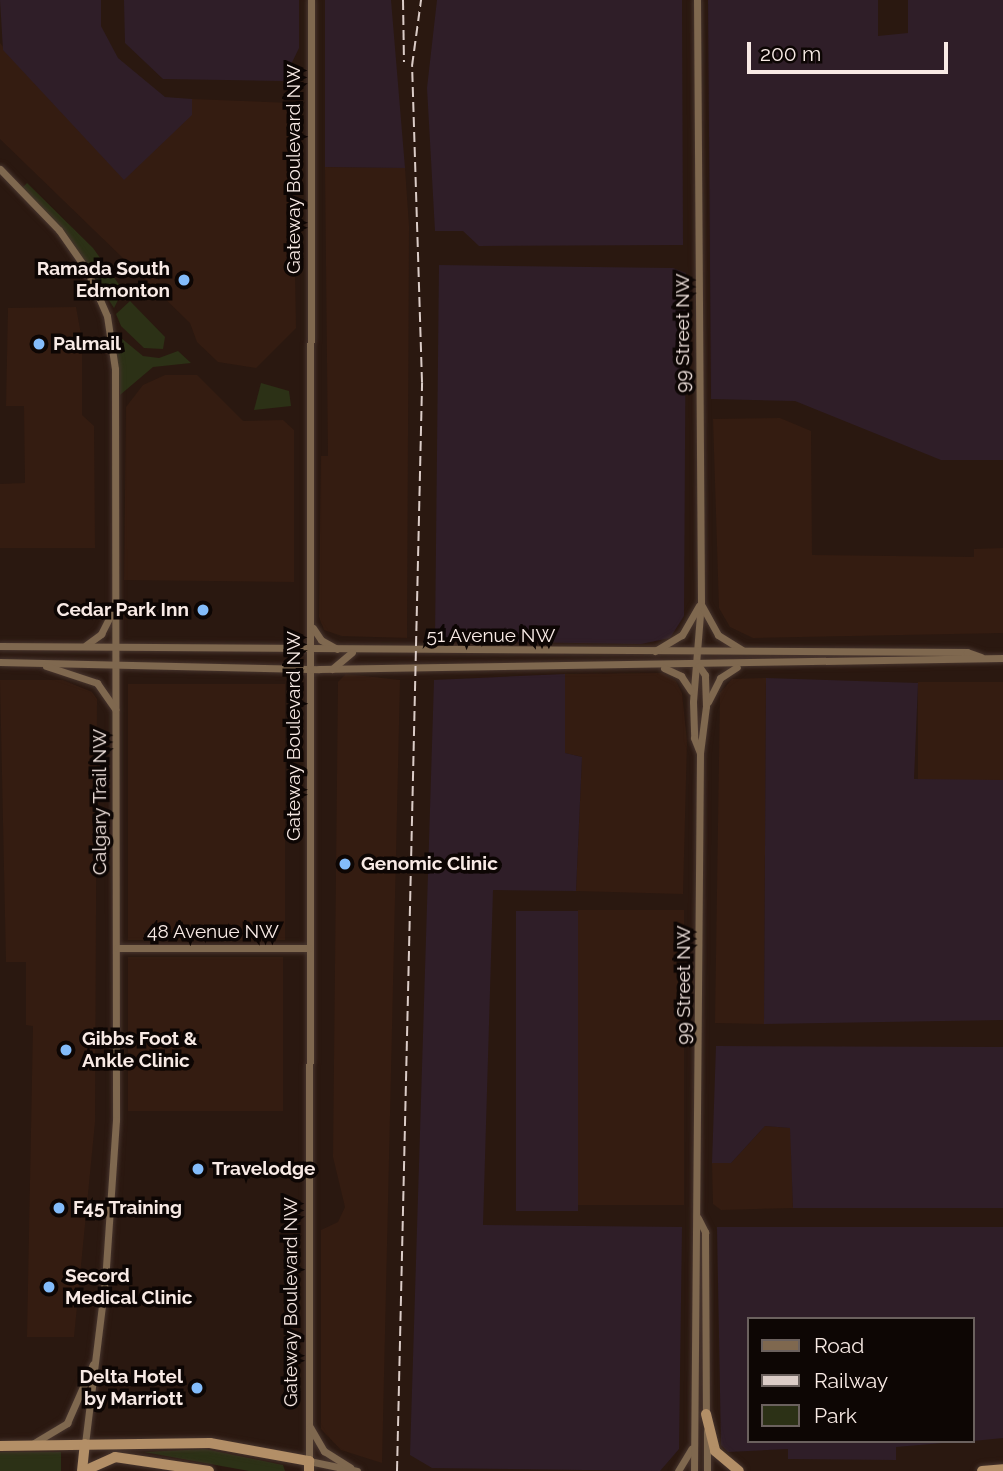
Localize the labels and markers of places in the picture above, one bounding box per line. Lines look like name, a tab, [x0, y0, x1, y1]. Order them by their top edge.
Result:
place label: Ramada South Edmonton	[37, 258, 170, 302]
marker: Ramada South Edmonton	[176, 272, 192, 288]
place label: Palmail	[53, 333, 121, 355]
marker: Palmail	[31, 336, 47, 352]
place label: Cedar Park Inn	[56, 599, 189, 621]
marker: Cedar Park Inn	[195, 602, 211, 618]
place label: Genomic Clinic	[361, 853, 498, 875]
marker: Genomic Clinic	[335, 854, 355, 874]
place label: Gibbs Foot & Ankle Clinic	[82, 1028, 197, 1072]
marker: Gibbs Foot & Ankle Clinic	[56, 1040, 76, 1060]
place label: Travelodge	[212, 1158, 315, 1180]
marker: Travelodge	[190, 1161, 206, 1177]
place label: F45 Training	[73, 1197, 183, 1219]
marker: F45 Training	[51, 1200, 67, 1216]
place label: Secord Medical Clinic	[65, 1265, 193, 1309]
marker: Secord Medical Clinic	[39, 1277, 59, 1297]
place label: Delta Hotel by Marriott	[79, 1366, 183, 1410]
marker: Delta Hotel by Marriott	[189, 1380, 205, 1396]

